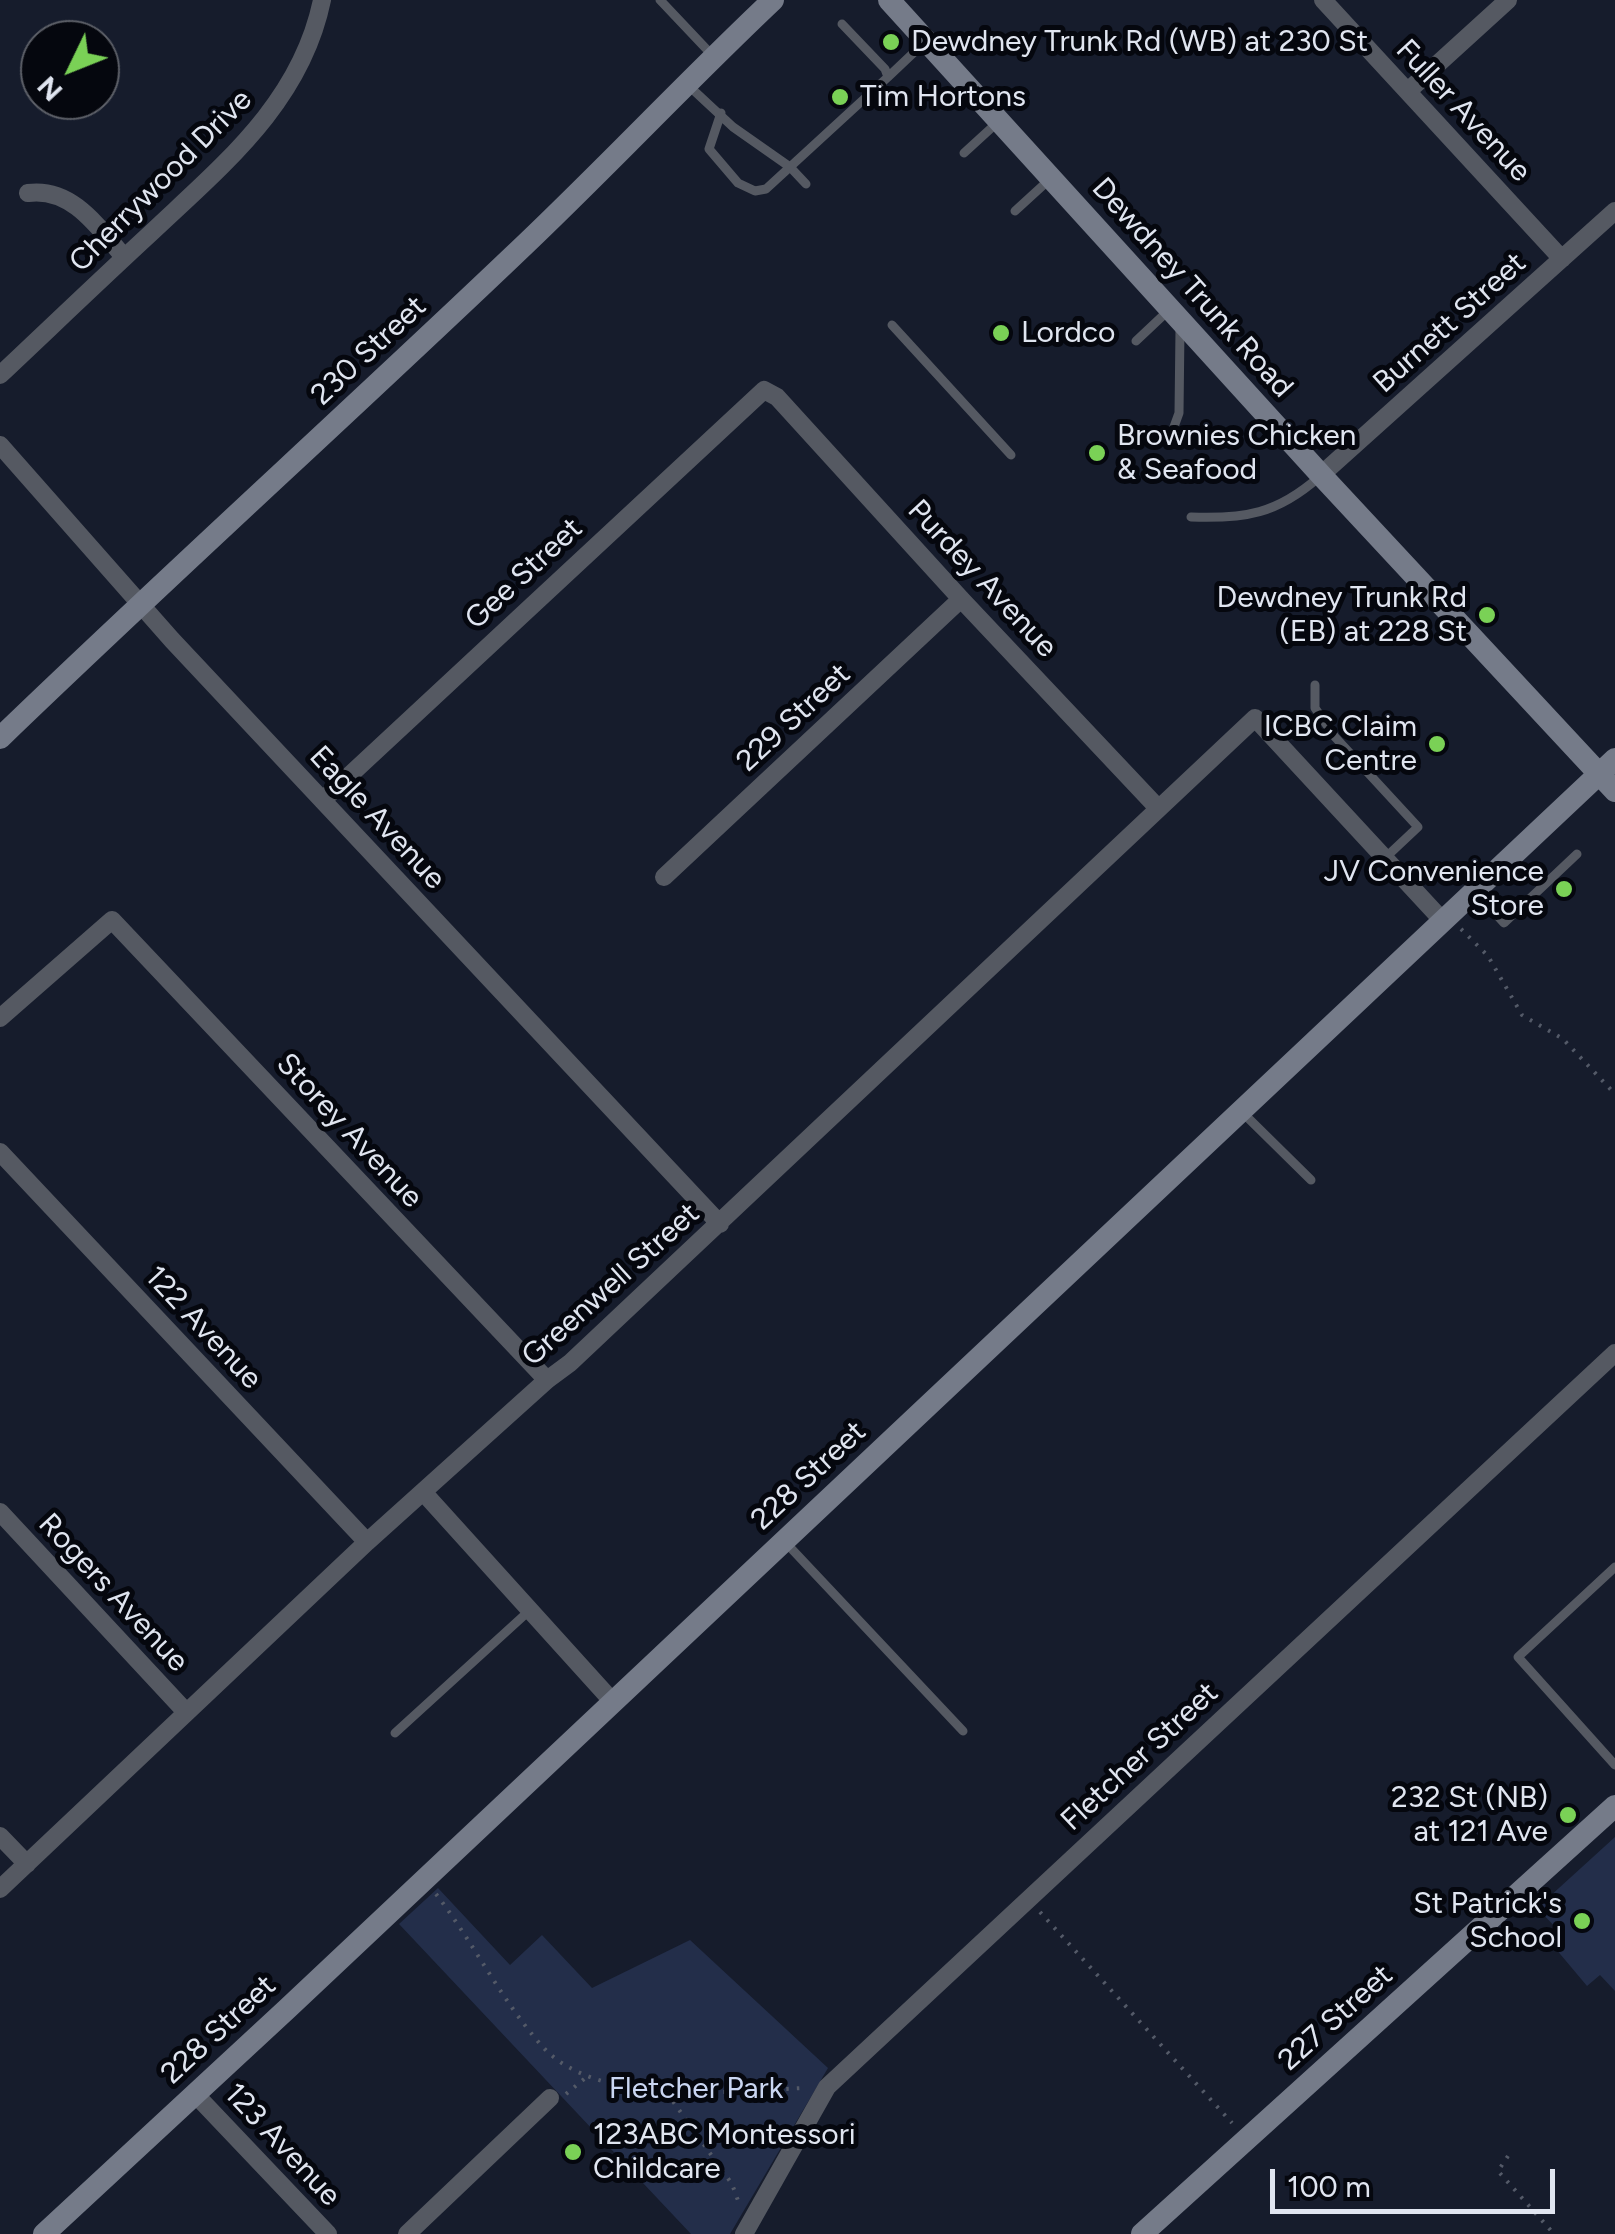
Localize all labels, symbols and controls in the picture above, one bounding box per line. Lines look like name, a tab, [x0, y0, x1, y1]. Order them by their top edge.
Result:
north arrow	[20, 20, 120, 120]
place label: Dewdney Trunk Rd (WB) at 230 St	[911, 24, 1368, 60]
marker: Dewdney Trunk Rd (WB) at 230 St	[880, 31, 902, 53]
street label: Fuller Avenue	[1388, 32, 1538, 190]
text: N	[30, 70, 69, 109]
place label: Tim Hortons	[860, 79, 1026, 115]
street label: Cherrywood Drive	[62, 82, 260, 280]
marker: Tim Hortons	[829, 86, 851, 108]
street label: Dewdney Trunk Road	[1084, 171, 1300, 405]
street label: Burnett Street	[1366, 245, 1534, 401]
street label: 230 Street	[304, 289, 434, 413]
place label: Lordco	[1021, 315, 1115, 351]
marker: Lordco	[990, 322, 1012, 344]
place label: Brownies Chicken & Seafood	[1117, 418, 1356, 488]
marker: Brownies Chicken & Seafood	[1086, 442, 1108, 464]
street label: Purdey Avenue	[900, 493, 1064, 665]
street label: Gee Street	[458, 511, 590, 637]
place label: Dewdney Trunk Rd (EB) at 228 St	[1217, 580, 1467, 650]
marker: Dewdney Trunk Rd (EB) at 228 St	[1476, 604, 1498, 626]
street label: 229 Street	[730, 656, 858, 780]
place label: ICBC Claim Centre	[1264, 709, 1417, 780]
marker: ICBC Claim Centre	[1426, 733, 1448, 755]
street label: Eagle Avenue	[302, 739, 452, 897]
place label: JV Convenience Store	[1324, 854, 1544, 924]
marker: JV Convenience Store	[1553, 878, 1575, 900]
street label: Storey Avenue	[268, 1046, 430, 1216]
street label: Greenwell Street	[515, 1196, 707, 1374]
street label: 122 Avenue	[137, 1259, 269, 1397]
street label: 228 Street	[744, 1414, 874, 1538]
street label: Rogers Avenue	[31, 1506, 195, 1680]
street label: Fletcher Street	[1054, 1675, 1226, 1839]
place label: 232 St (NB) at 121 Ave	[1391, 1780, 1548, 1850]
marker: 232 St (NB) at 121 Ave	[1557, 1804, 1579, 1826]
place label: St Patrick's School	[1413, 1886, 1562, 1956]
marker: St Patrick's School	[1571, 1910, 1593, 1932]
street label: 227 Street	[1272, 1957, 1400, 2079]
street label: 228 Street	[154, 1968, 284, 2092]
park label: Fletcher Park	[609, 2071, 783, 2107]
street label: 123 Avenue	[216, 2076, 348, 2214]
place label: 123ABC Montessori Childcare	[593, 2117, 856, 2188]
marker: 123ABC Montessori Childcare	[562, 2141, 584, 2163]
scale bar	[1275, 2149, 1560, 2211]
text: 100 m	[1287, 2168, 1371, 2205]

